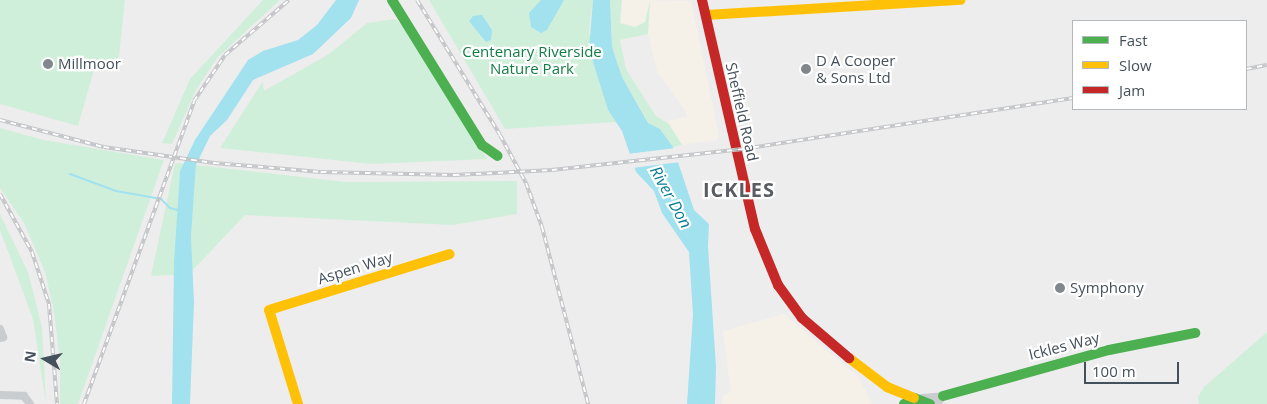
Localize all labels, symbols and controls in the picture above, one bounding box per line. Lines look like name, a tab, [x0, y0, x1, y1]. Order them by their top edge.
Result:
legend	[1072, 20, 1247, 110]
text: Fast	[1119, 30, 1148, 50]
park label: Centenary Riverside Nature Park	[462, 42, 602, 77]
place label: D A Cooper & Sons Ltd	[816, 51, 895, 86]
place label: Millmoor	[58, 55, 121, 73]
text: Slow	[1119, 55, 1152, 75]
marker: Millmoor	[42, 58, 54, 70]
street label: Sheffield Road	[722, 61, 762, 163]
marker: D A Cooper & Sons Ltd	[800, 63, 812, 75]
text: Jam	[1119, 80, 1145, 100]
water label: River Don	[646, 163, 696, 231]
district label: ICKLES	[702, 177, 776, 201]
street label: Aspen Way	[316, 248, 394, 288]
place label: Symphony	[1070, 279, 1144, 297]
marker: Symphony	[1054, 282, 1066, 294]
street label: Ickles Way	[1027, 329, 1101, 363]
north arrow	[20, 334, 70, 384]
text: N	[19, 349, 40, 364]
scale bar	[1087, 352, 1182, 384]
text: 100 m	[1092, 361, 1136, 381]

